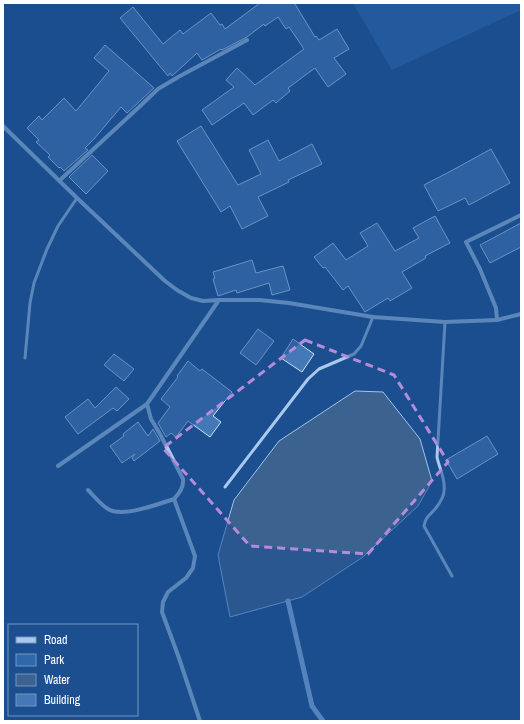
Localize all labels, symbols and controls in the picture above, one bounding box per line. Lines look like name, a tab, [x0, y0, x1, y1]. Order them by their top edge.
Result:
legend	[8, 624, 138, 716]
text: Road	[44, 632, 68, 648]
text: Park	[44, 652, 64, 668]
text: Water	[44, 672, 71, 688]
text: Building	[44, 692, 81, 708]

